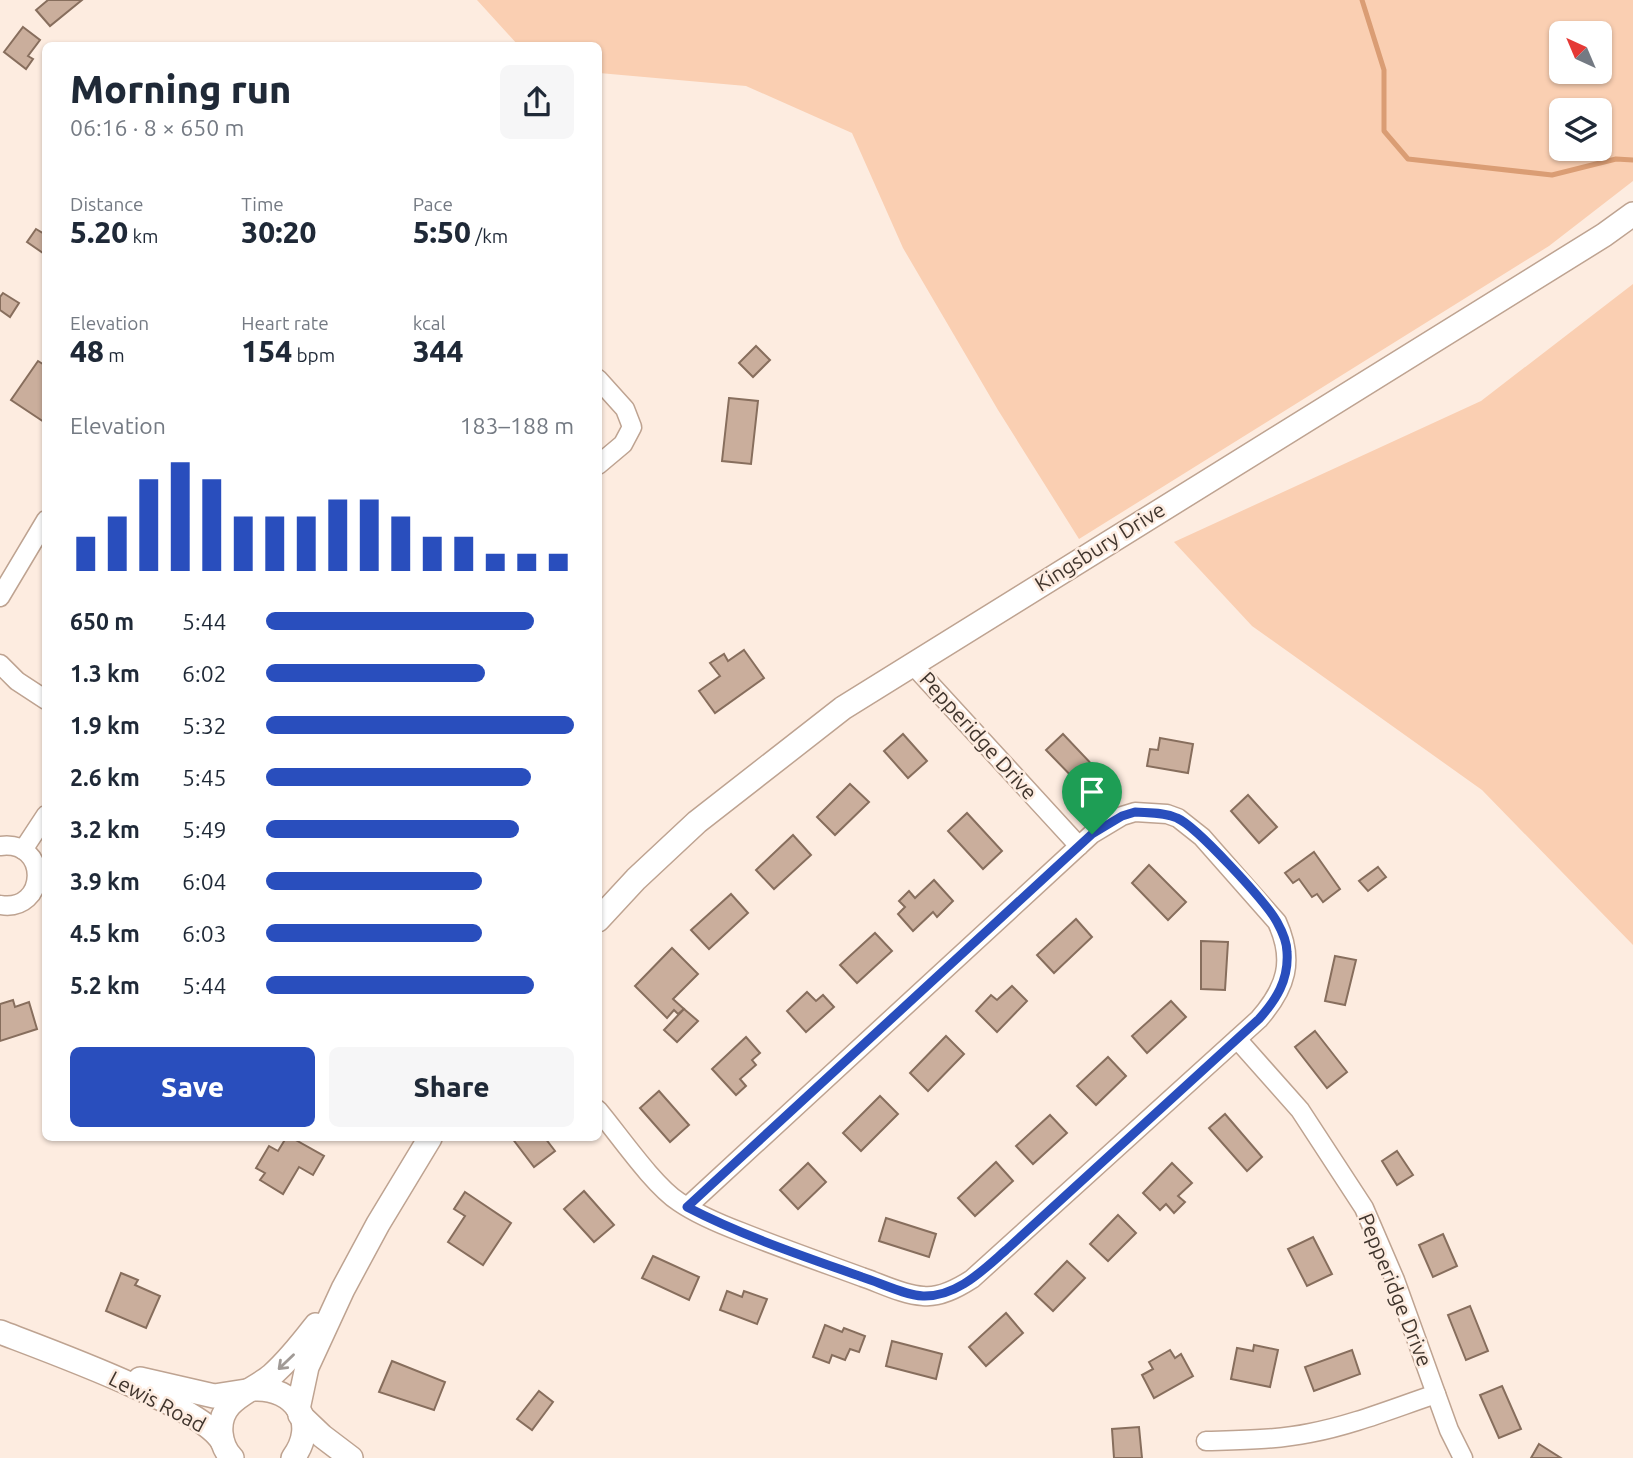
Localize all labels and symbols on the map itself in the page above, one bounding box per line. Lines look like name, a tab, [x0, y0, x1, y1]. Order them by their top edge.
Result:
north arrow	[1549, 21, 1612, 84]
street label: Kingsbury Drive	[1030, 497, 1169, 596]
street label: Pepperidge Drive	[915, 667, 1042, 804]
pin	[1062, 762, 1122, 834]
street label: Pepperidge Drive	[1354, 1209, 1438, 1370]
one-way arrow	[278, 1353, 295, 1370]
street label: Lewis Road	[105, 1366, 210, 1437]

